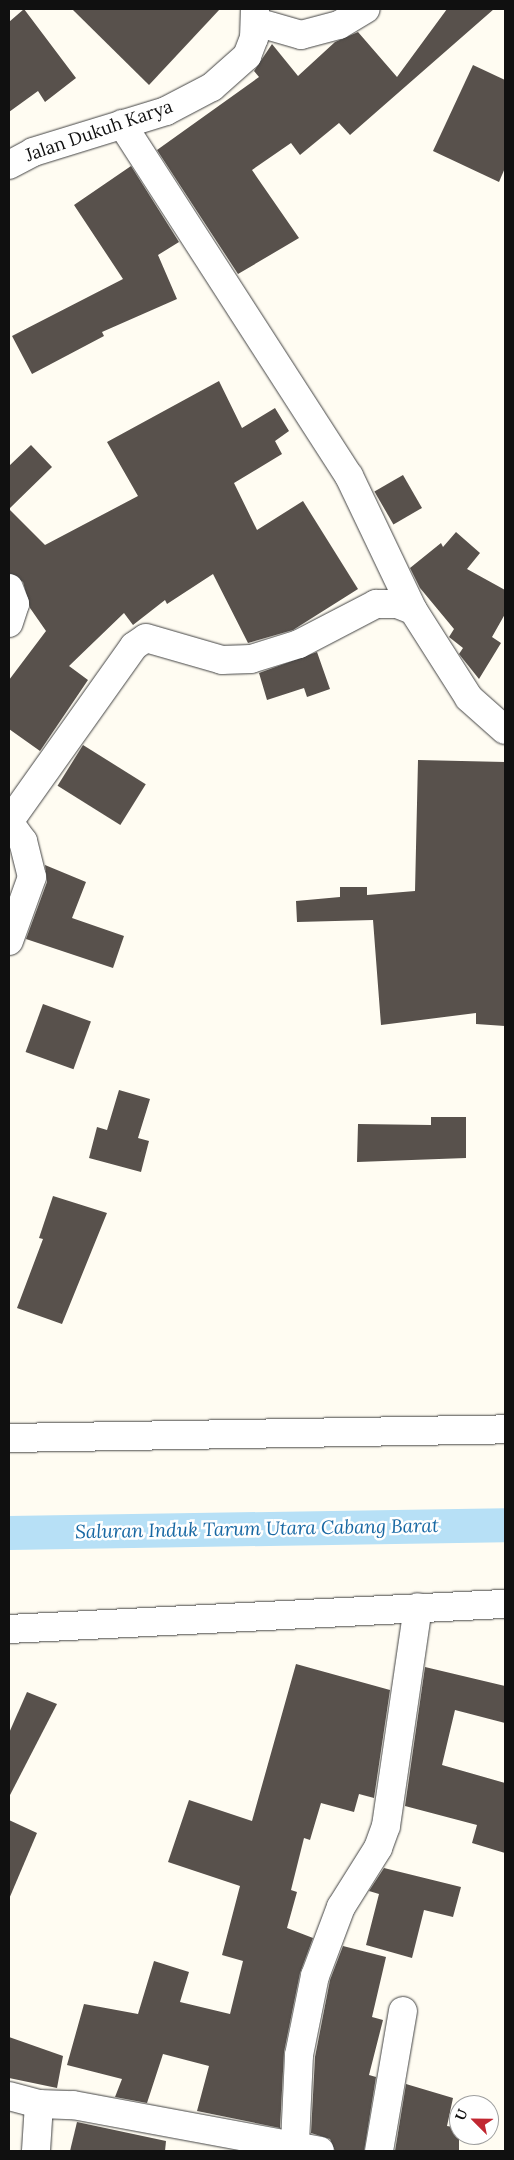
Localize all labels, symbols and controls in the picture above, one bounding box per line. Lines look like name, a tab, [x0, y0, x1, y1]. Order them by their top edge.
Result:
street label: Jalan Dukuh Karya	[23, 96, 175, 166]
water label: Saluran Induk Tarum Utara Cabang Barat	[75, 1514, 439, 1544]
north arrow	[449, 2095, 499, 2145]
text: U	[451, 2106, 471, 2123]

